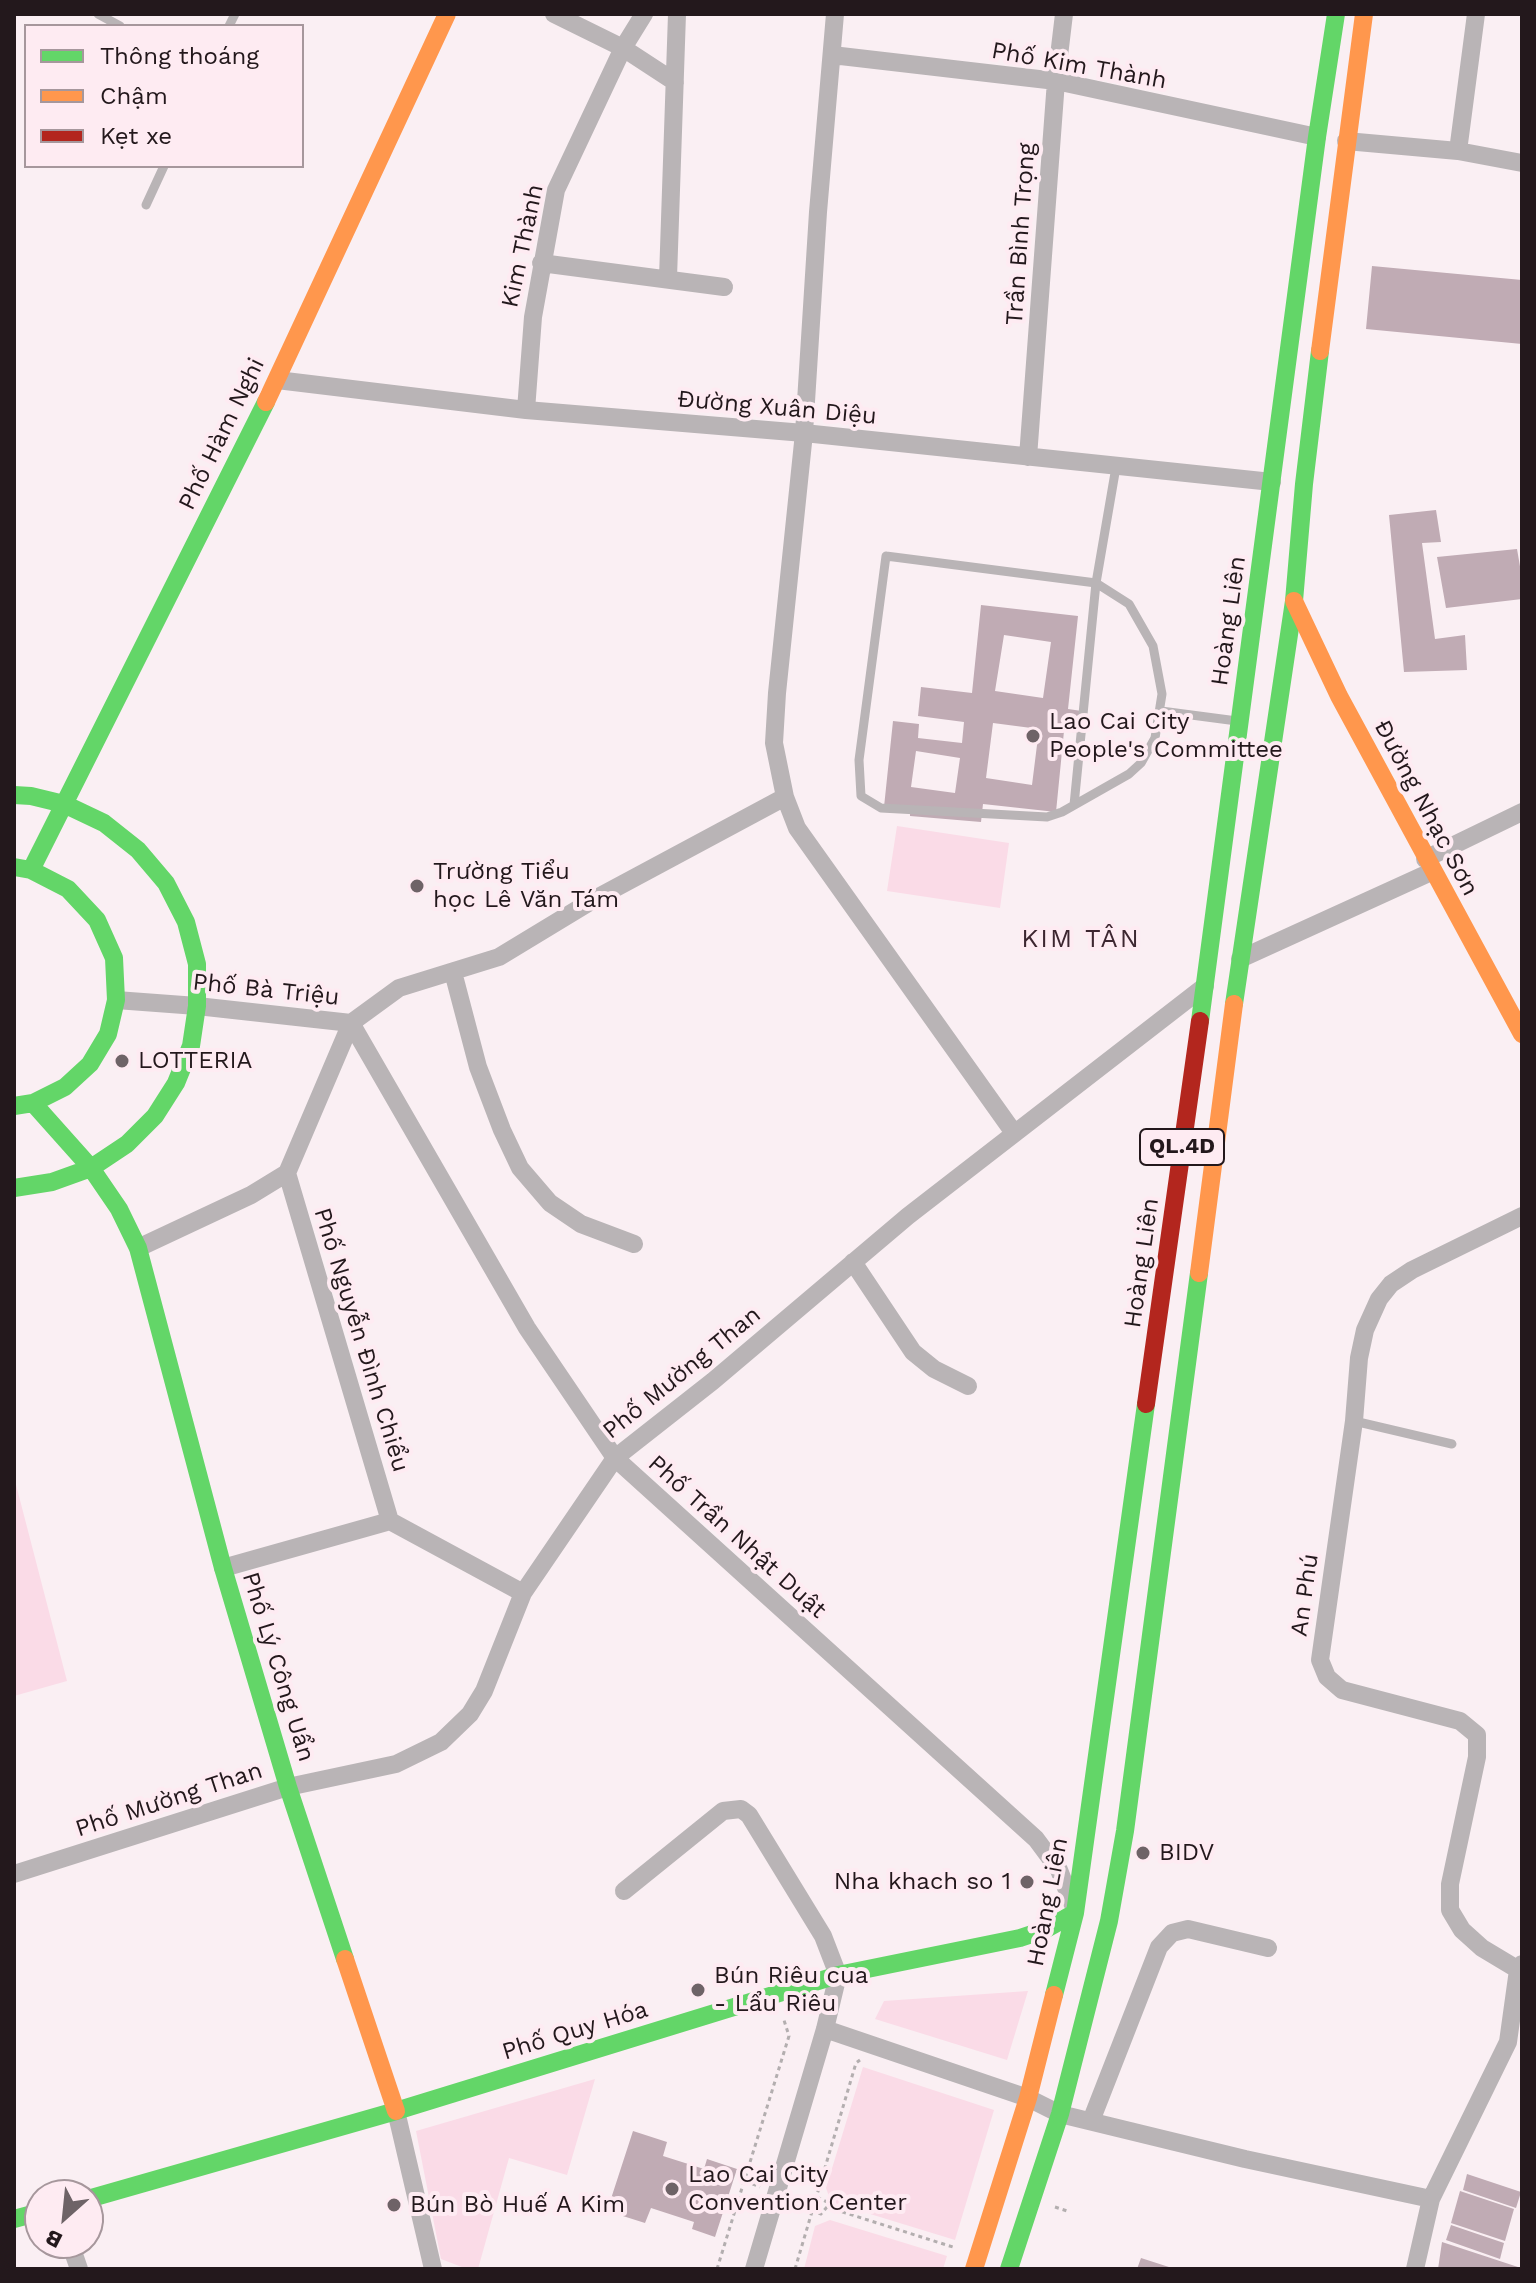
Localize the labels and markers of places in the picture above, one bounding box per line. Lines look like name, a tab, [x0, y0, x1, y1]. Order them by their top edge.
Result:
place label: Lao Cai City People's Committee	[1049, 708, 1283, 764]
marker: Lao Cai City People's Committee	[1024, 727, 1042, 745]
place label: Trường Tiểu học Lê Văn Tám	[433, 858, 619, 914]
marker: Trường Tiểu học Lê Văn Tám	[408, 877, 426, 895]
place label: LOTTERIA	[138, 1047, 252, 1075]
marker: LOTTERIA	[113, 1052, 131, 1070]
place label: BIDV	[1159, 1839, 1214, 1867]
marker: BIDV	[1134, 1844, 1152, 1862]
place label: Nha khach so 1	[834, 1868, 1011, 1896]
marker: Nha khach so 1	[1018, 1873, 1036, 1891]
place label: Bún Riêu cua - Lẩu Riêu	[714, 1962, 868, 2018]
marker: Bún Riêu cua - Lẩu Riêu	[689, 1981, 707, 1999]
place label: Lao Cai City Convention Center	[688, 2161, 907, 2217]
marker: Lao Cai City Convention Center	[663, 2180, 681, 2198]
place label: Bún Bò Huế A Kim	[410, 2191, 625, 2219]
marker: Bún Bò Huế A Kim	[385, 2196, 403, 2214]

